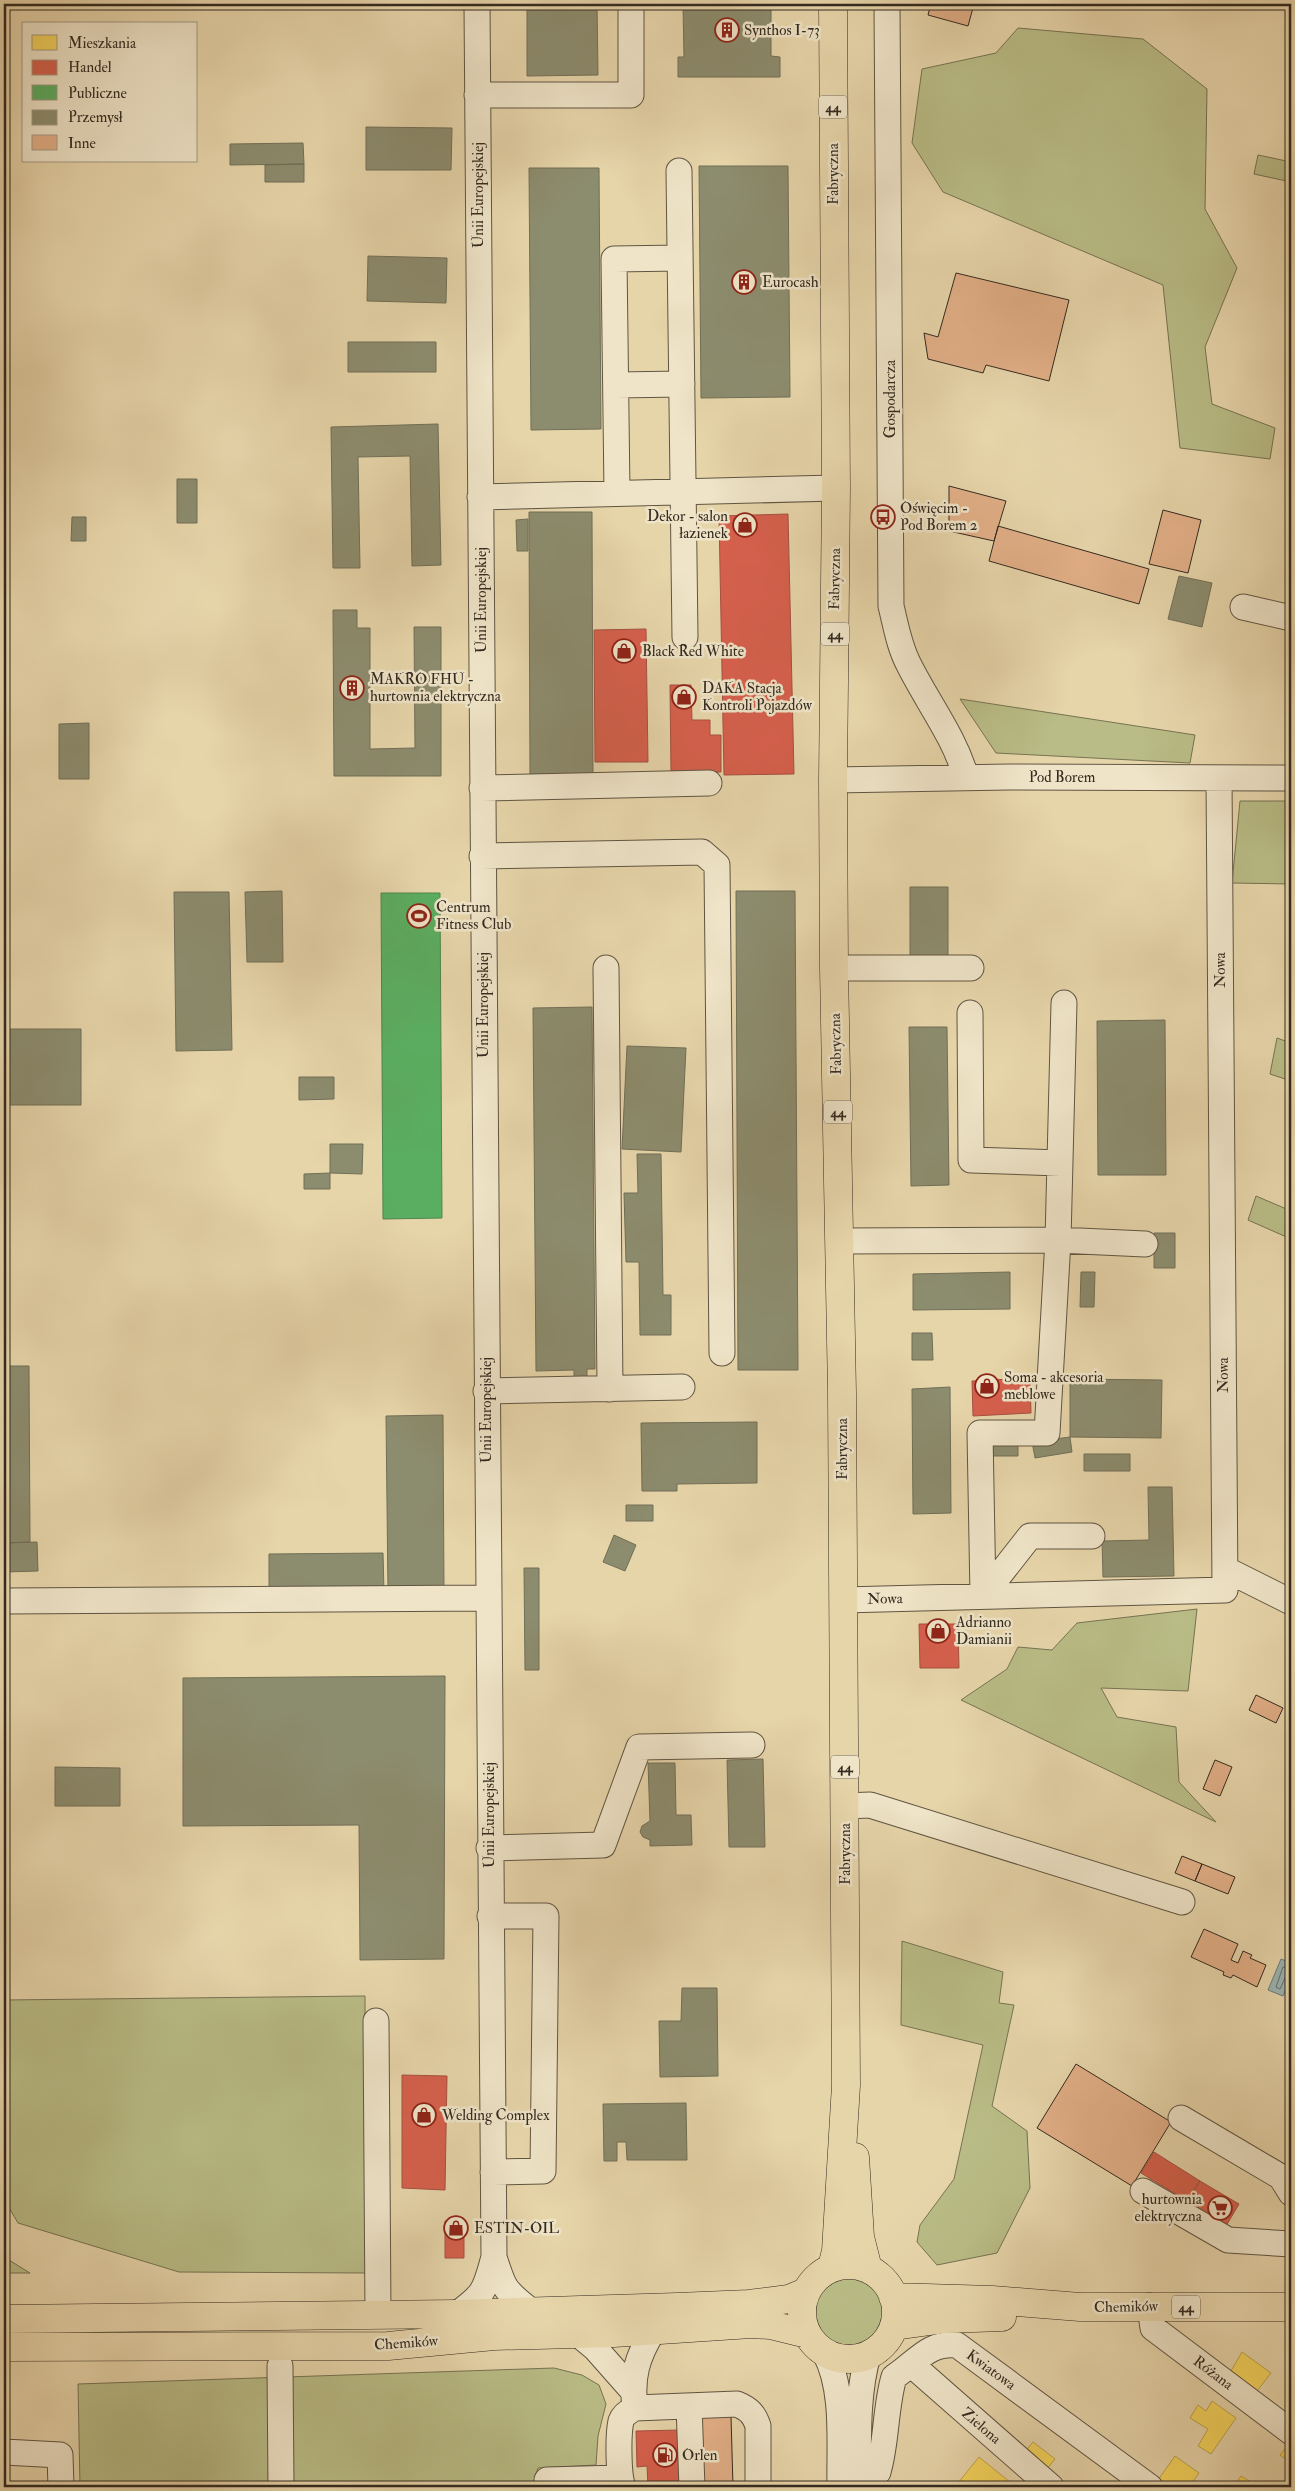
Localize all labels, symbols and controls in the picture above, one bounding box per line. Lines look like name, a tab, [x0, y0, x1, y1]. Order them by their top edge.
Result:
building icon: Synthos I-73	[714, 17, 740, 43]
place label: Synthos I-73	[744, 21, 820, 40]
legend	[22, 22, 198, 162]
text: Mieszkania	[68, 34, 137, 53]
text: Handel	[68, 58, 112, 77]
text: Publiczne	[68, 84, 127, 103]
road number: 44	[819, 95, 847, 118]
text: Przemysł	[68, 108, 123, 127]
text: Inne	[68, 134, 96, 153]
street label: Unii Europejskiej	[469, 142, 489, 248]
street label: Fabryczna	[824, 142, 843, 205]
building icon: Eurocash	[731, 269, 757, 295]
place label: Eurocash	[762, 273, 819, 292]
street label: Gospodarcza	[881, 359, 901, 438]
place label: Oświęcim - Pod Borem 2	[900, 499, 978, 535]
bus stop icon: Oświęcim - Pod Borem 2	[870, 504, 896, 530]
place label: Dekor - salon łazienek	[647, 507, 728, 543]
shop icon: Dekor - salon łazienek	[732, 512, 758, 538]
street label: Unii Europejskiej	[472, 547, 492, 653]
street label: Fabryczna	[825, 547, 845, 610]
road number: 44	[821, 622, 849, 646]
shop icon: Black Red White	[611, 638, 637, 664]
place label: Black Red White	[642, 642, 744, 661]
place label: MAKRO FHU - hurtownia elektryczna	[370, 670, 502, 706]
building icon: MAKRO FHU - hurtownia elektryczna	[339, 675, 365, 701]
place label: DAKA Stacja Kontroli Pojazdów	[702, 679, 813, 715]
shop icon: DAKA Stacja Kontroli Pojazdów	[671, 684, 697, 710]
street label: Pod Borem	[1029, 768, 1096, 787]
place label: Centrum Fitness Club	[436, 898, 511, 934]
sports icon: Centrum Fitness Club	[406, 903, 432, 929]
street label: Nowa	[1211, 951, 1230, 988]
street label: Unii Europejskiej	[474, 952, 494, 1058]
street label: Fabryczna	[826, 1012, 846, 1075]
road number: 44	[824, 1100, 852, 1124]
street label: Nowa	[1214, 1356, 1233, 1393]
street label: Unii Europejskiej	[477, 1357, 497, 1463]
place label: Soma - akcesoria meblowe	[1004, 1368, 1104, 1404]
shop icon: Soma - akcesoria meblowe	[974, 1373, 1000, 1399]
street label: Fabryczna	[833, 1417, 852, 1480]
street label: Nowa	[867, 1589, 904, 1609]
place label: Adrianno Damianii	[955, 1613, 1012, 1649]
shop icon: Adrianno Damianii	[925, 1618, 951, 1644]
road number: 44	[831, 1755, 859, 1778]
street label: Unii Europejskiej	[480, 1762, 500, 1868]
street label: Fabryczna	[836, 1822, 855, 1885]
shop icon: Welding Complex	[411, 2102, 437, 2128]
place label: Welding Complex	[441, 2106, 550, 2126]
place label: hurtownia elektryczna	[1135, 2190, 1203, 2226]
supermarket icon: hurtownia elektryczna	[1207, 2195, 1233, 2221]
shop icon: ESTIN-OIL	[443, 2215, 469, 2241]
place label: ESTIN-OIL	[474, 2219, 559, 2238]
road number: 44	[1172, 2296, 1200, 2318]
street label: Chemików	[1094, 2297, 1159, 2317]
street label: Chemików	[373, 2331, 439, 2355]
street label: Kwiatowa	[962, 2346, 1020, 2395]
street label: Różana	[1189, 2352, 1237, 2395]
street label: Zielona	[957, 2404, 1005, 2449]
fuel station icon: Orlen	[652, 2442, 678, 2468]
place label: Orlen	[682, 2446, 718, 2465]

